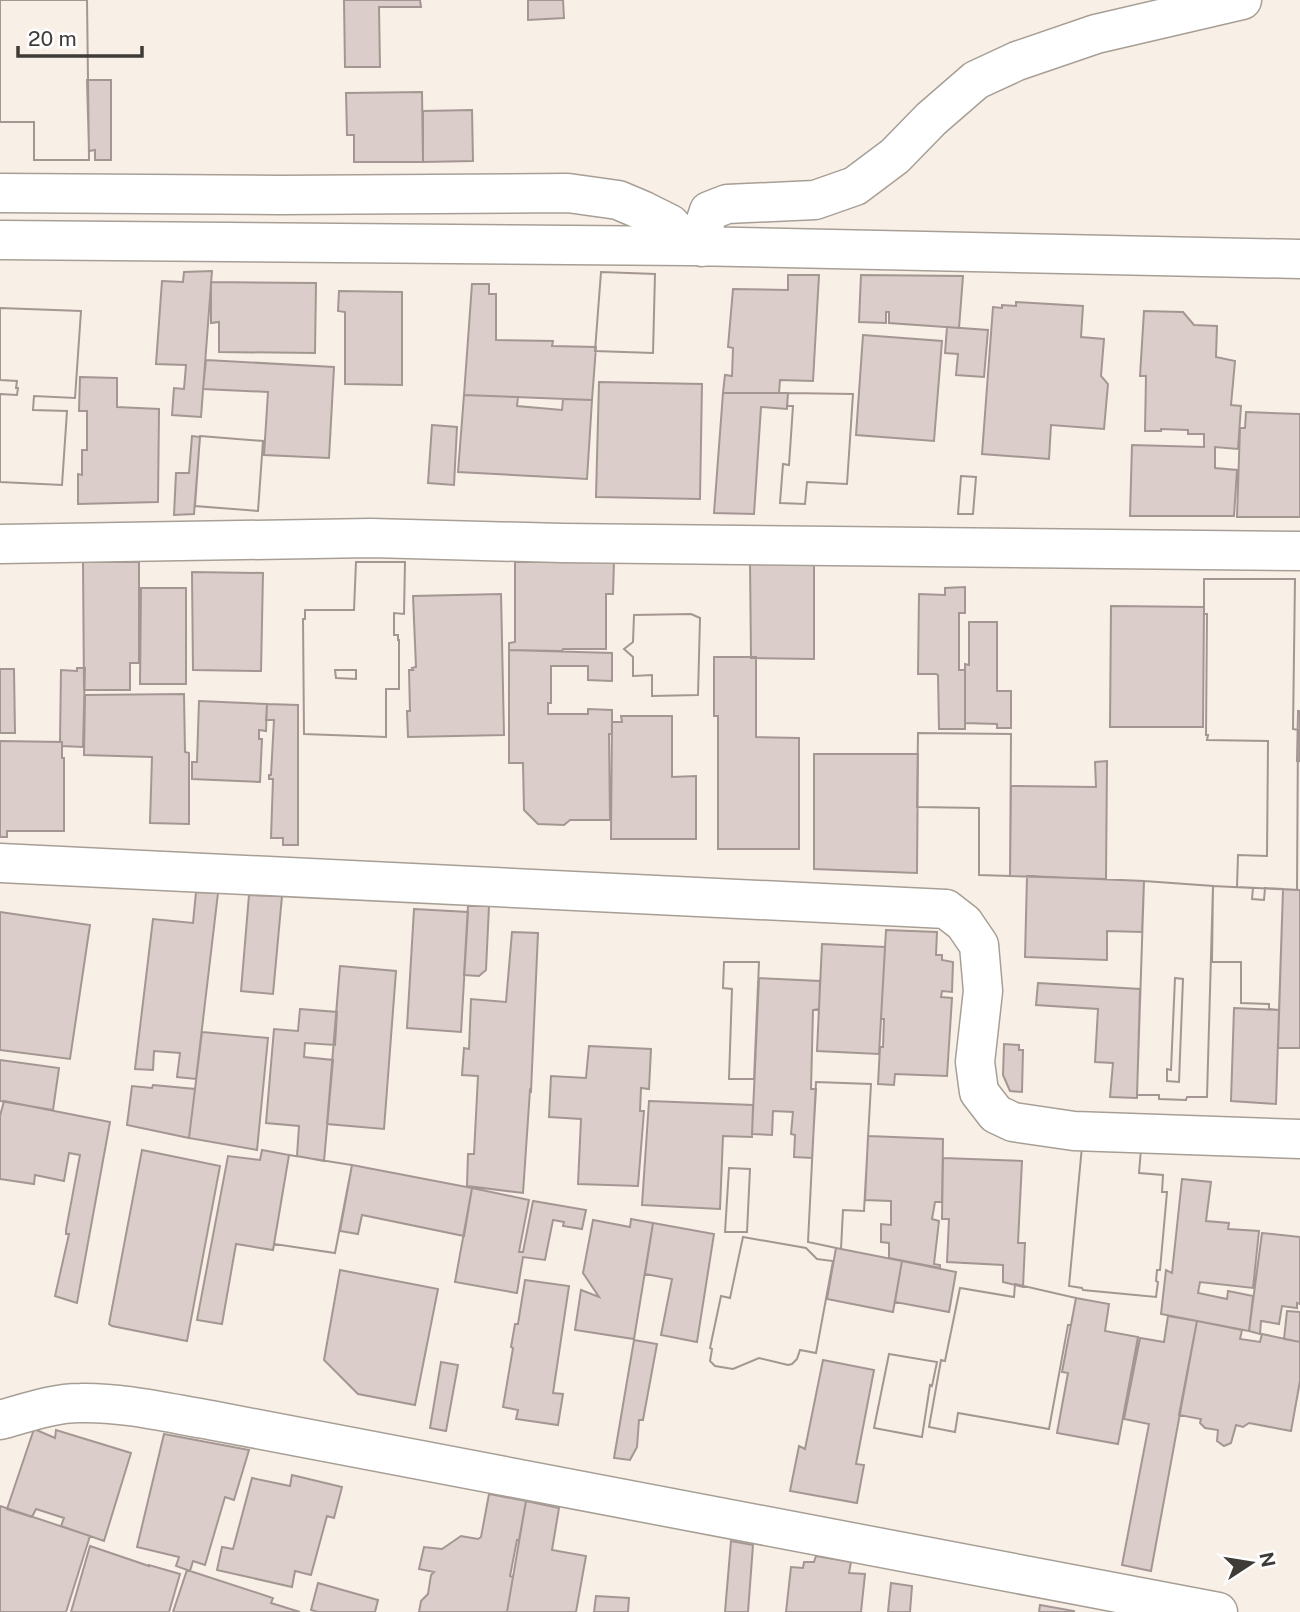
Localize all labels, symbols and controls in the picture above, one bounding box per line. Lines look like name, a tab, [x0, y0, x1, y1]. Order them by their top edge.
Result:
scale bar	[18, 14, 142, 58]
text: 20 m	[28, 26, 77, 51]
north arrow	[1216, 1528, 1286, 1598]
text: N	[1255, 1550, 1280, 1569]

